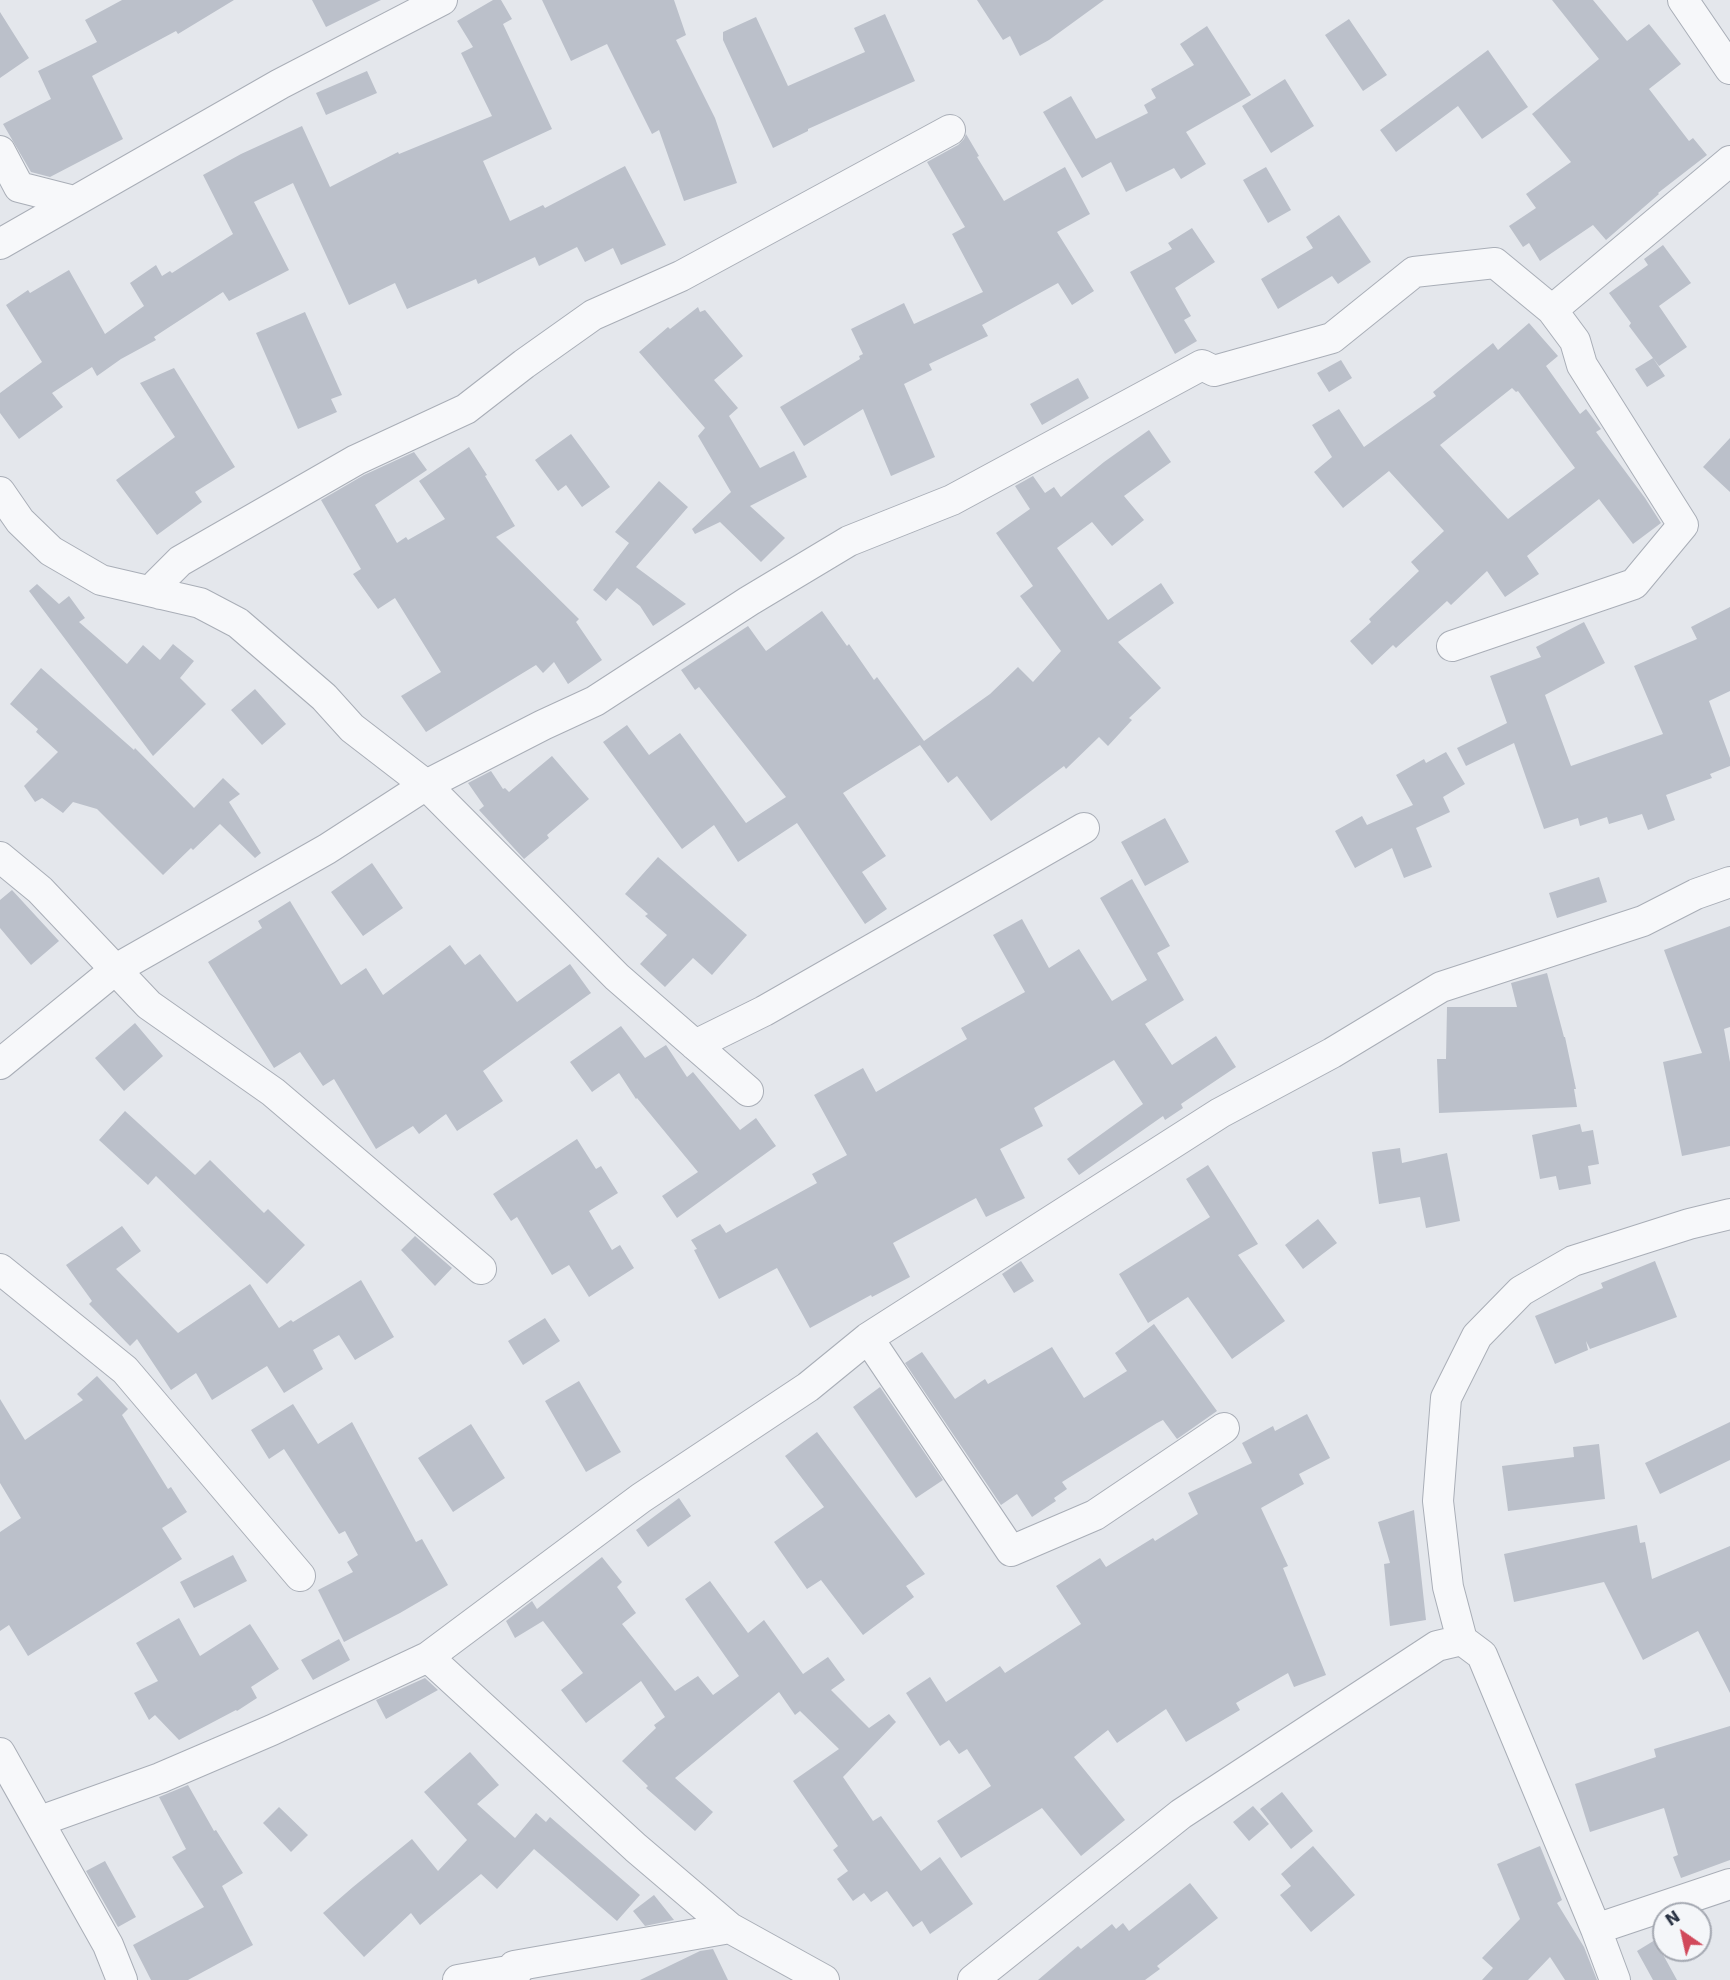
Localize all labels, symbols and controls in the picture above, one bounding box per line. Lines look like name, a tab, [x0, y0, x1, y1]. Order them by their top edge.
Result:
north arrow	[1652, 1902, 1712, 1962]
text: N	[1662, 1907, 1684, 1930]

